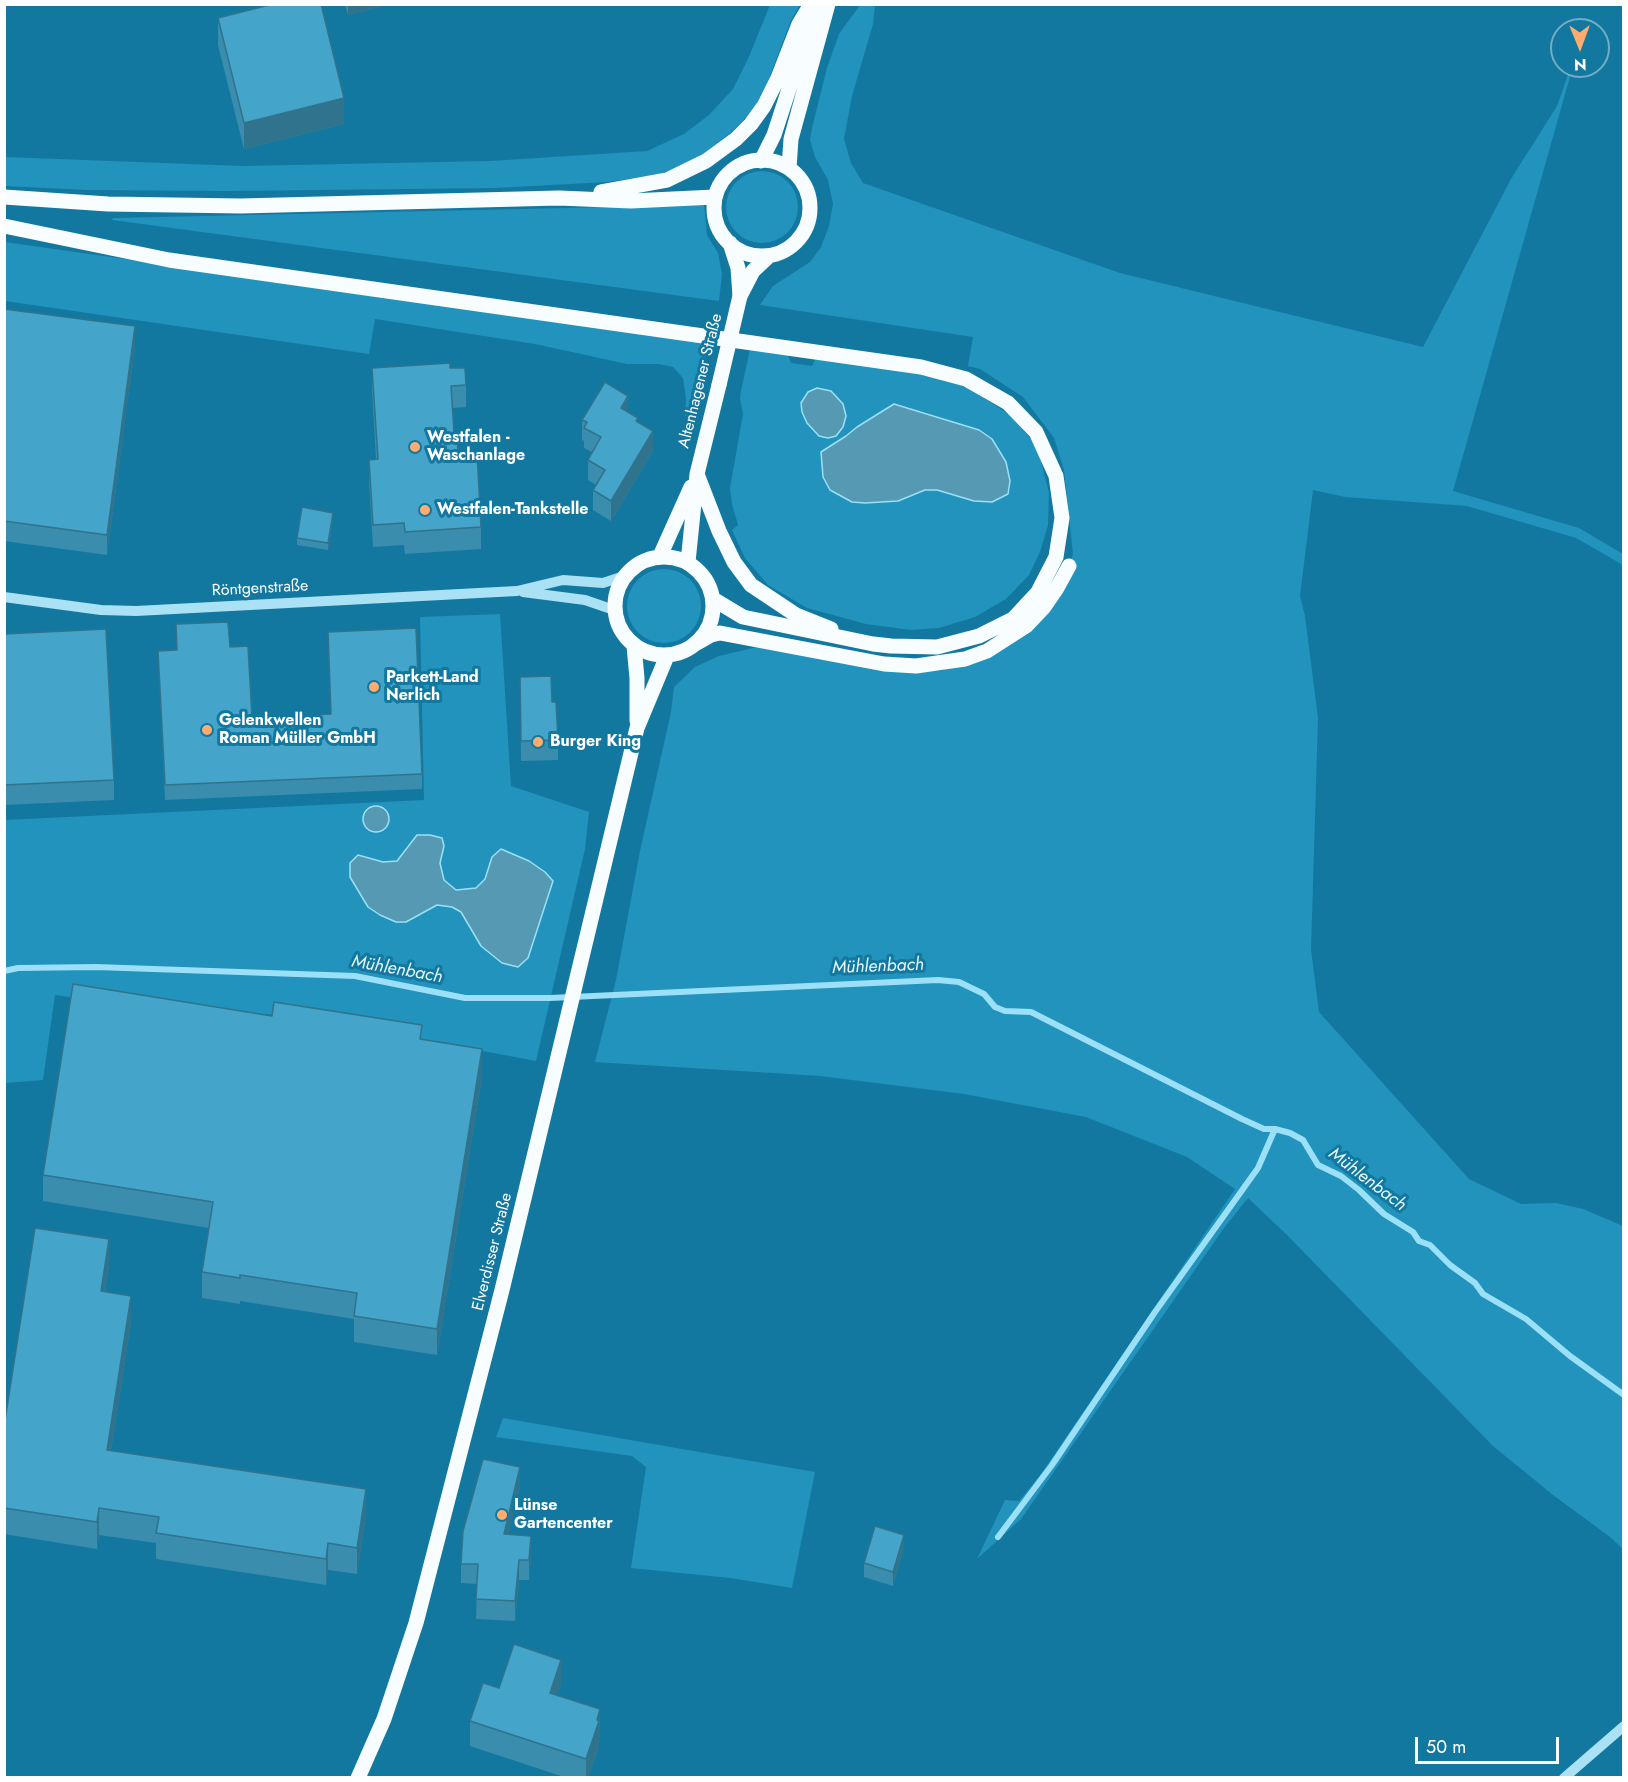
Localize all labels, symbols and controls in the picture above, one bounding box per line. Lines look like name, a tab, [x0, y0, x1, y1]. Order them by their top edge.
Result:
north arrow	[1550, 18, 1610, 78]
text: N	[1574, 53, 1587, 76]
street label: Altenhagener Straße	[675, 312, 727, 450]
place label: Westfalen - Waschanlage	[427, 428, 525, 466]
marker: Westfalen - Waschanlage	[408, 440, 422, 454]
place label: Westfalen-Tankstelle	[437, 500, 588, 520]
marker: Westfalen-Tankstelle	[418, 503, 432, 517]
street label: Röntgenstraße	[211, 577, 309, 601]
place label: Parkett-Land Nerlich	[386, 668, 479, 706]
marker: Parkett-Land Nerlich	[367, 680, 381, 694]
place label: Gelenkwellen Roman Müller GmbH	[219, 711, 376, 749]
marker: Gelenkwellen Roman Müller GmbH	[200, 723, 214, 737]
place label: Burger King	[550, 732, 641, 752]
marker: Burger King	[531, 735, 545, 749]
water label: Mühlenbach	[350, 951, 444, 989]
water label: Mühlenbach	[832, 955, 924, 979]
water label: Mühlenbach	[1324, 1144, 1410, 1216]
street label: Elverdisser Straße	[469, 1191, 517, 1313]
place label: Lünse Gartencenter	[514, 1496, 613, 1534]
marker: Lünse Gartencenter	[495, 1508, 509, 1522]
scale bar	[1418, 1725, 1562, 1763]
text: 50 m	[1426, 1734, 1466, 1760]

